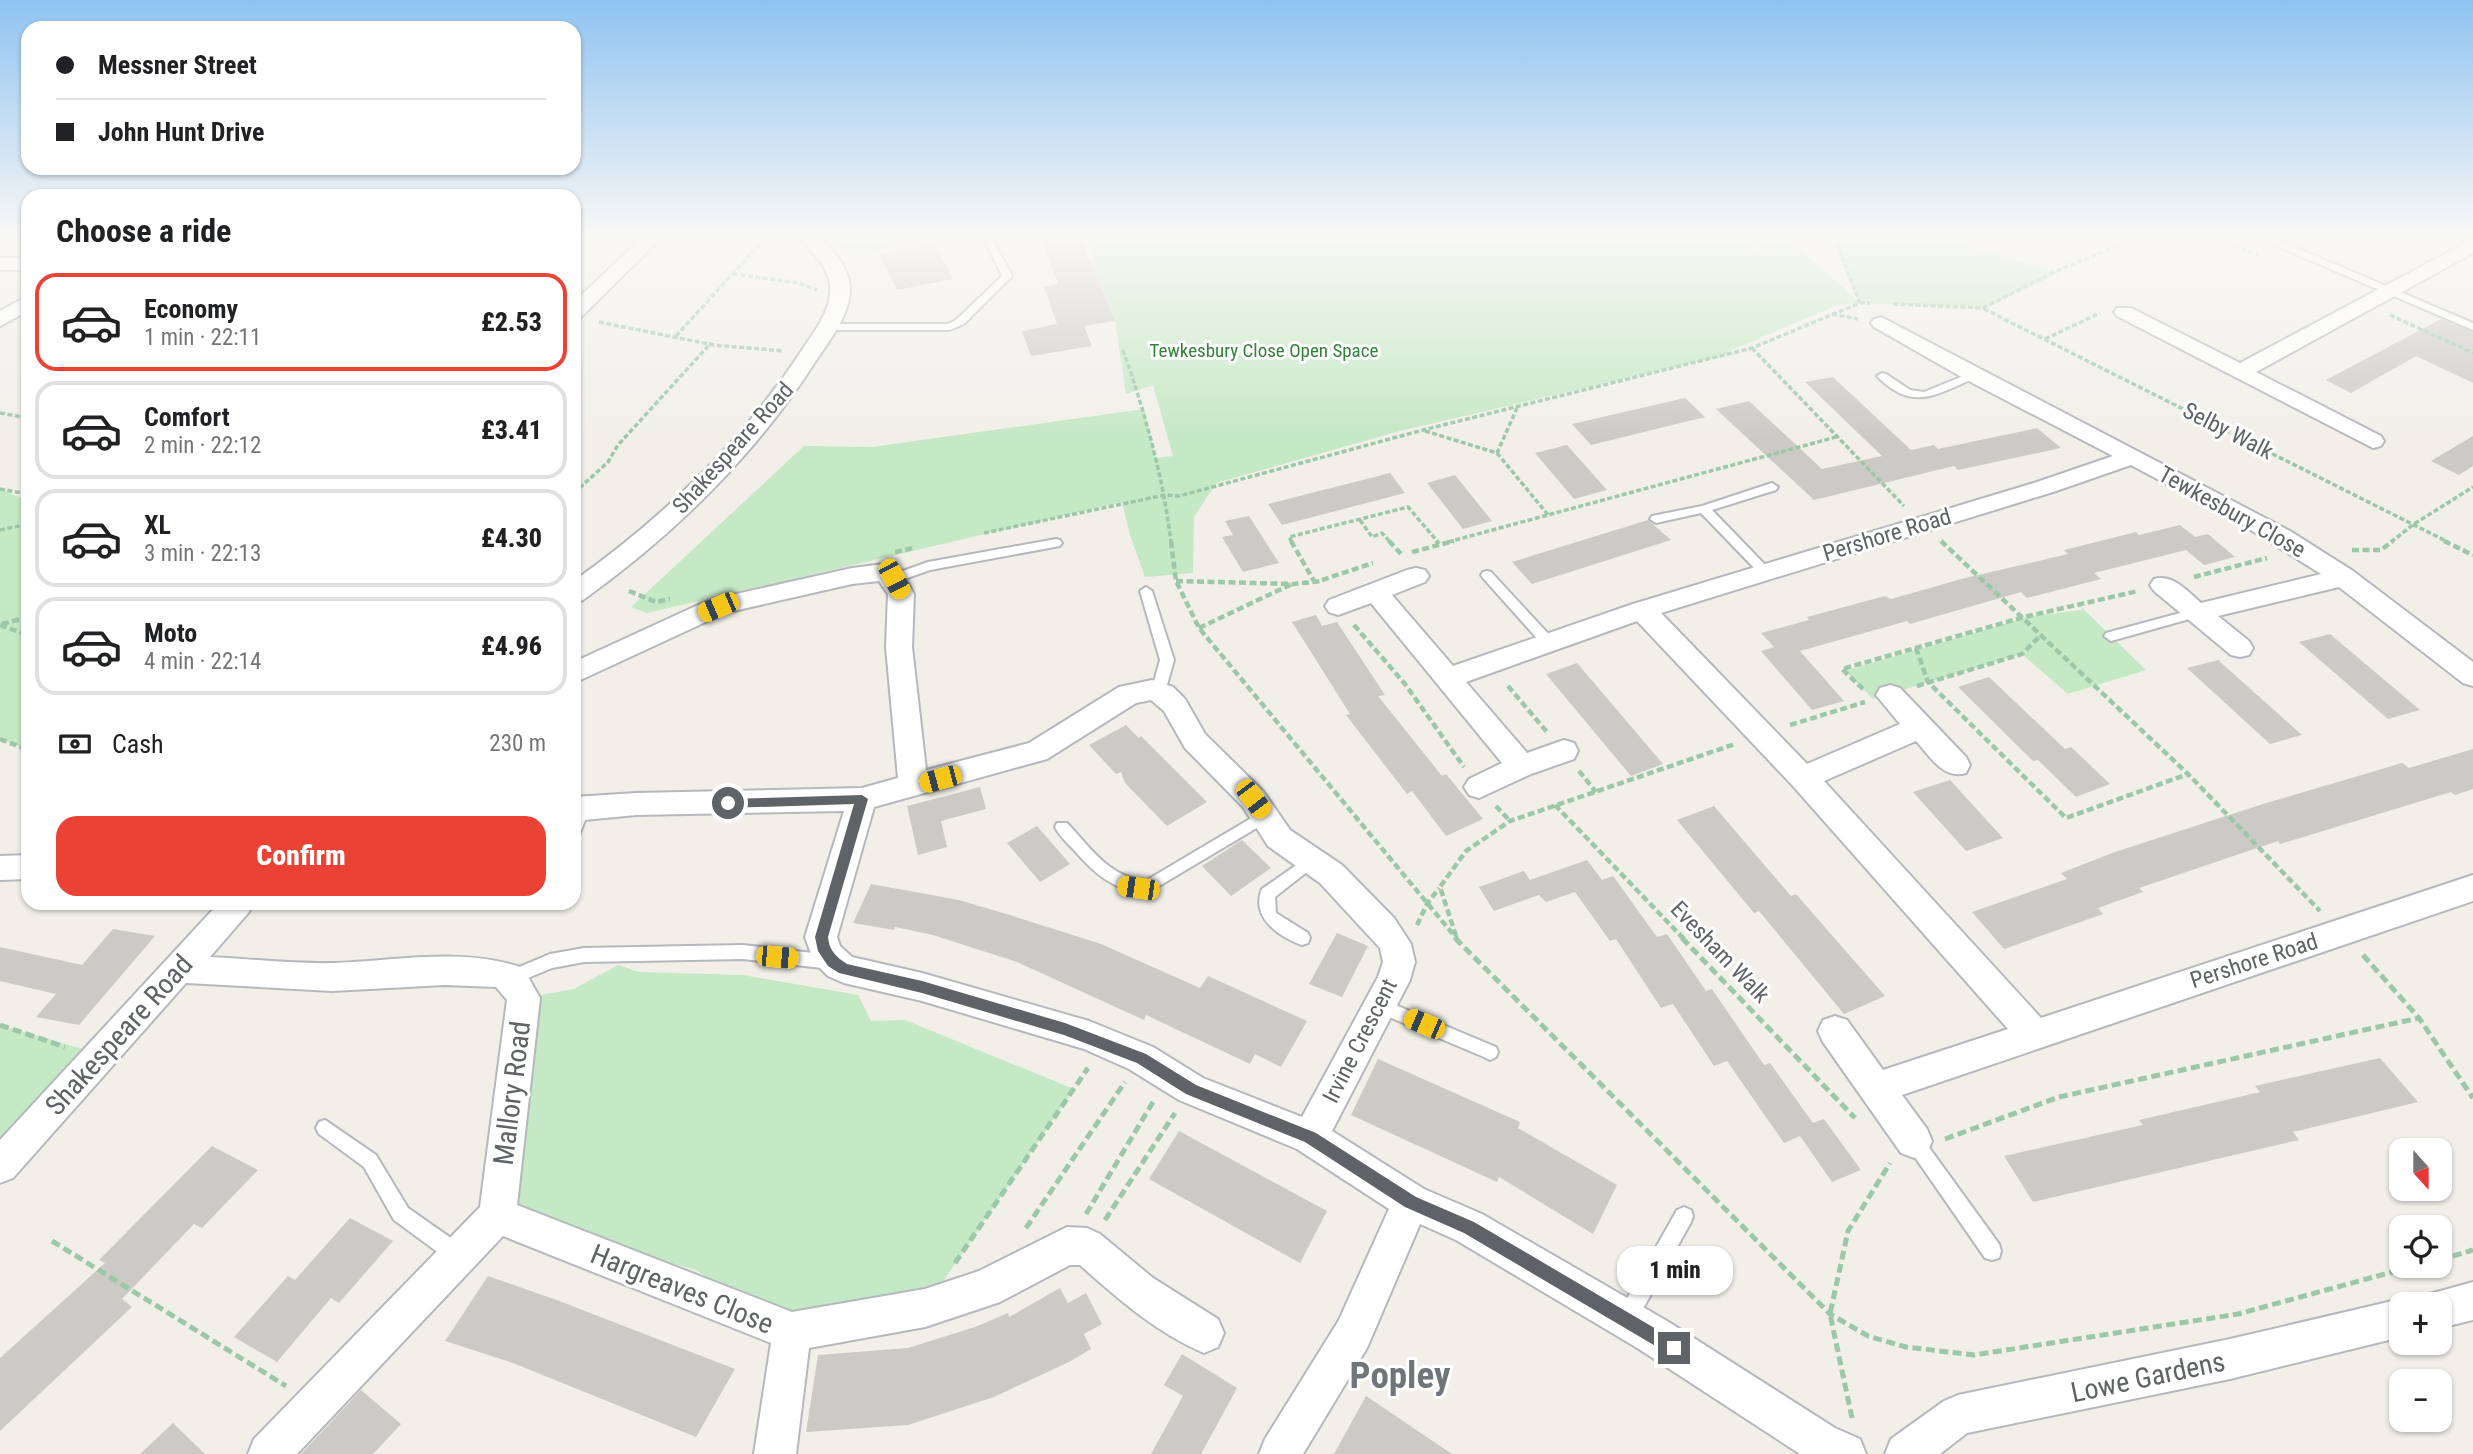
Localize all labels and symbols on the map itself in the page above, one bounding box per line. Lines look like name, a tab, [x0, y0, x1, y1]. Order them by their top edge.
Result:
park label: Tewkesbury Close Open Space	[1150, 339, 1379, 362]
street label: Shakespeare Road	[667, 377, 799, 519]
street label: Selby Walk	[2178, 397, 2278, 466]
street label: Tewkesbury Close	[2154, 461, 2310, 563]
street label: Pershore Road	[1820, 503, 1954, 567]
car	[875, 556, 914, 602]
car	[695, 589, 742, 625]
car	[917, 763, 964, 795]
car	[1232, 776, 1275, 822]
route start	[712, 787, 744, 819]
car	[1116, 875, 1161, 901]
street label: Evesham Walk	[1665, 896, 1776, 1009]
street label: Pershore Road	[2187, 928, 2321, 994]
car	[756, 945, 799, 969]
street label: Shakespeare Road	[38, 948, 200, 1122]
street label: Irvine Crescent	[1317, 974, 1403, 1108]
car	[1401, 1006, 1448, 1042]
street label: Mallory Road	[487, 1019, 537, 1167]
north arrow	[2389, 1138, 2452, 1200]
street label: Hargreaves Close	[586, 1237, 778, 1341]
callout: 1 min	[1616, 1246, 1732, 1296]
route end	[1658, 1332, 1690, 1364]
street label: Lowe Gardens	[2068, 1345, 2228, 1409]
district label: Popley	[1350, 1354, 1451, 1397]

